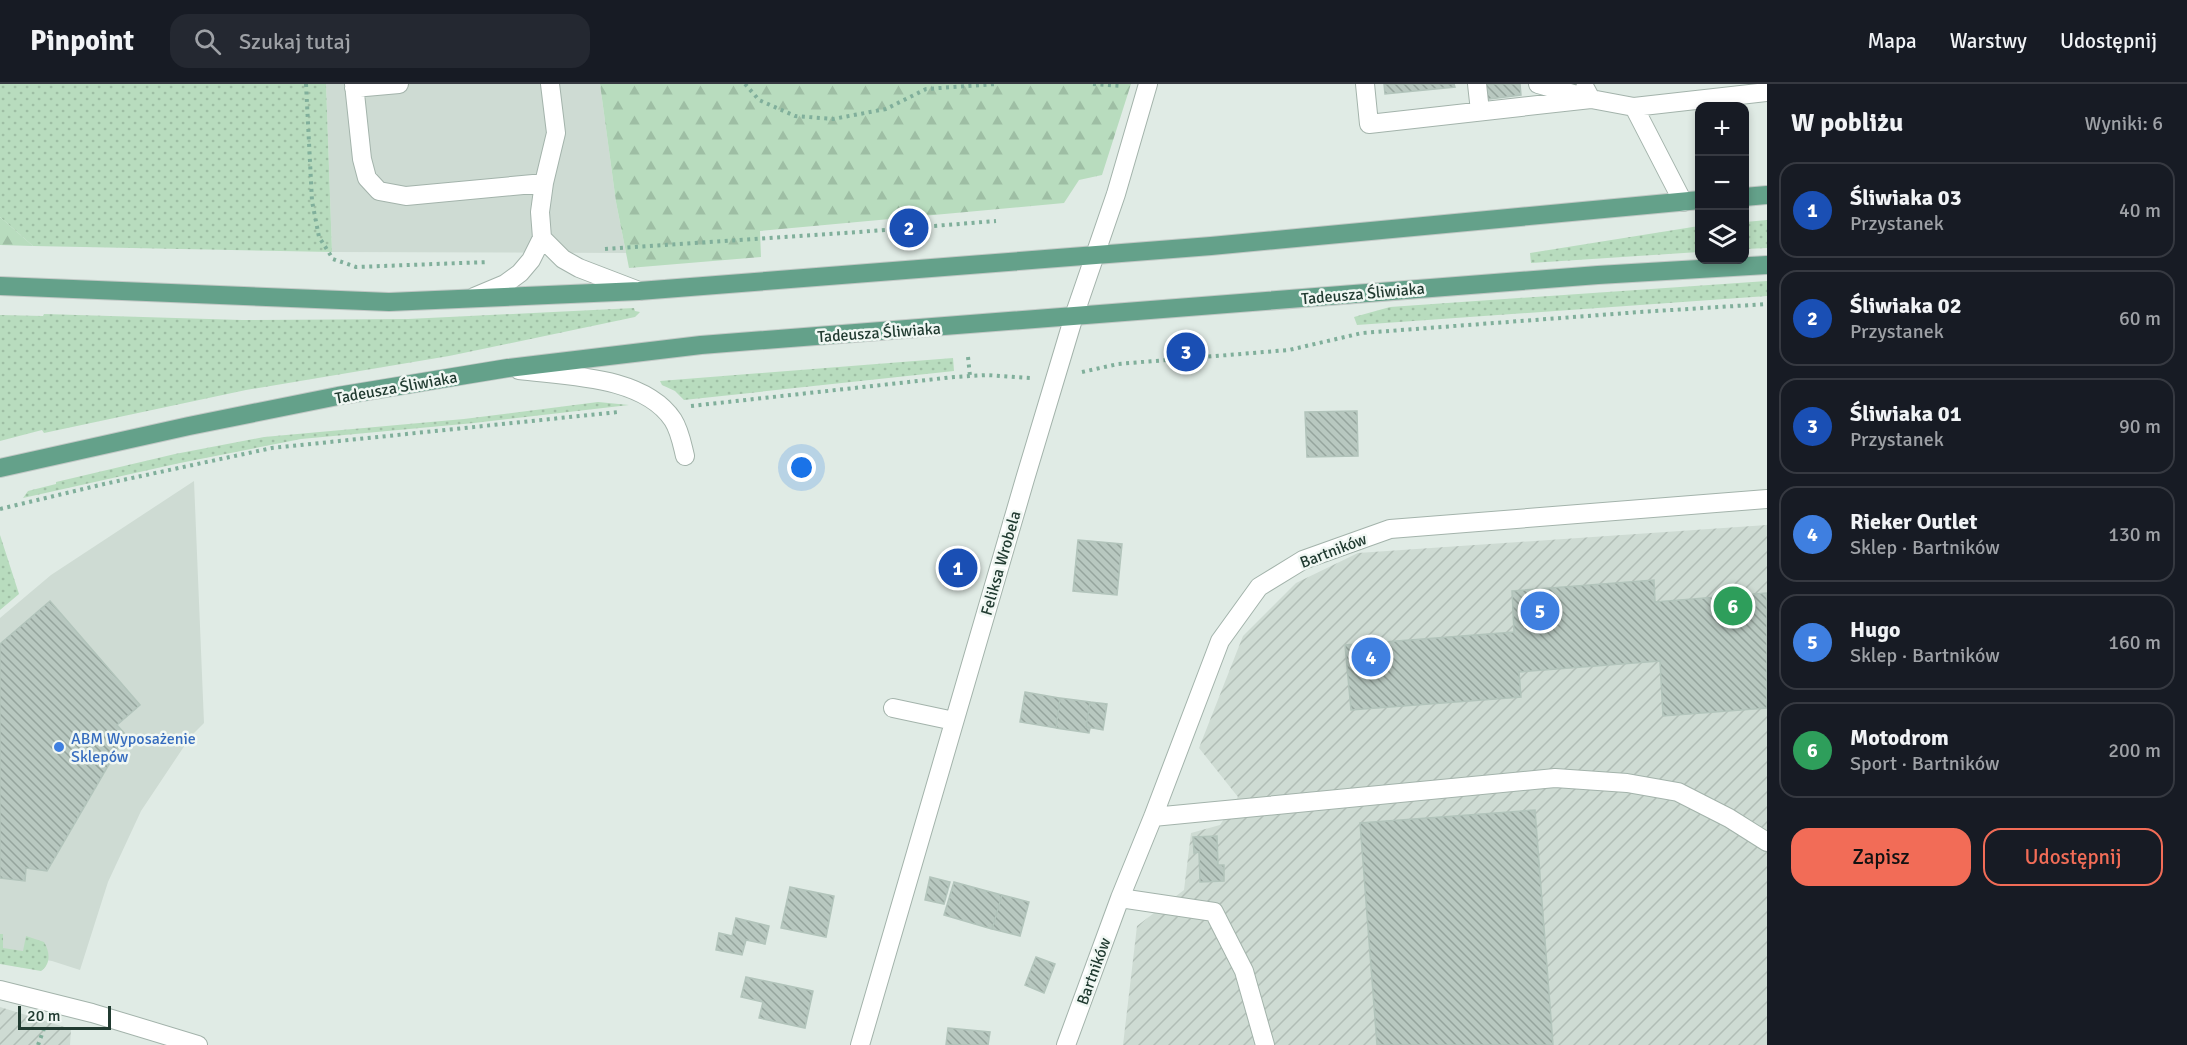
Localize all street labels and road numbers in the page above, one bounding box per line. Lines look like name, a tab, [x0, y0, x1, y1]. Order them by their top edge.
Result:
street label: Tadeusza Śliwiaka	[1301, 279, 1426, 309]
street label: Tadeusza Śliwiaka	[817, 319, 942, 347]
street label: Tadeusza Śliwiaka	[333, 367, 459, 409]
street label: Feliksa Wrobela	[976, 509, 1025, 618]
street label: Bartników	[1297, 529, 1370, 573]
street label: Bartników	[1073, 935, 1115, 1008]

